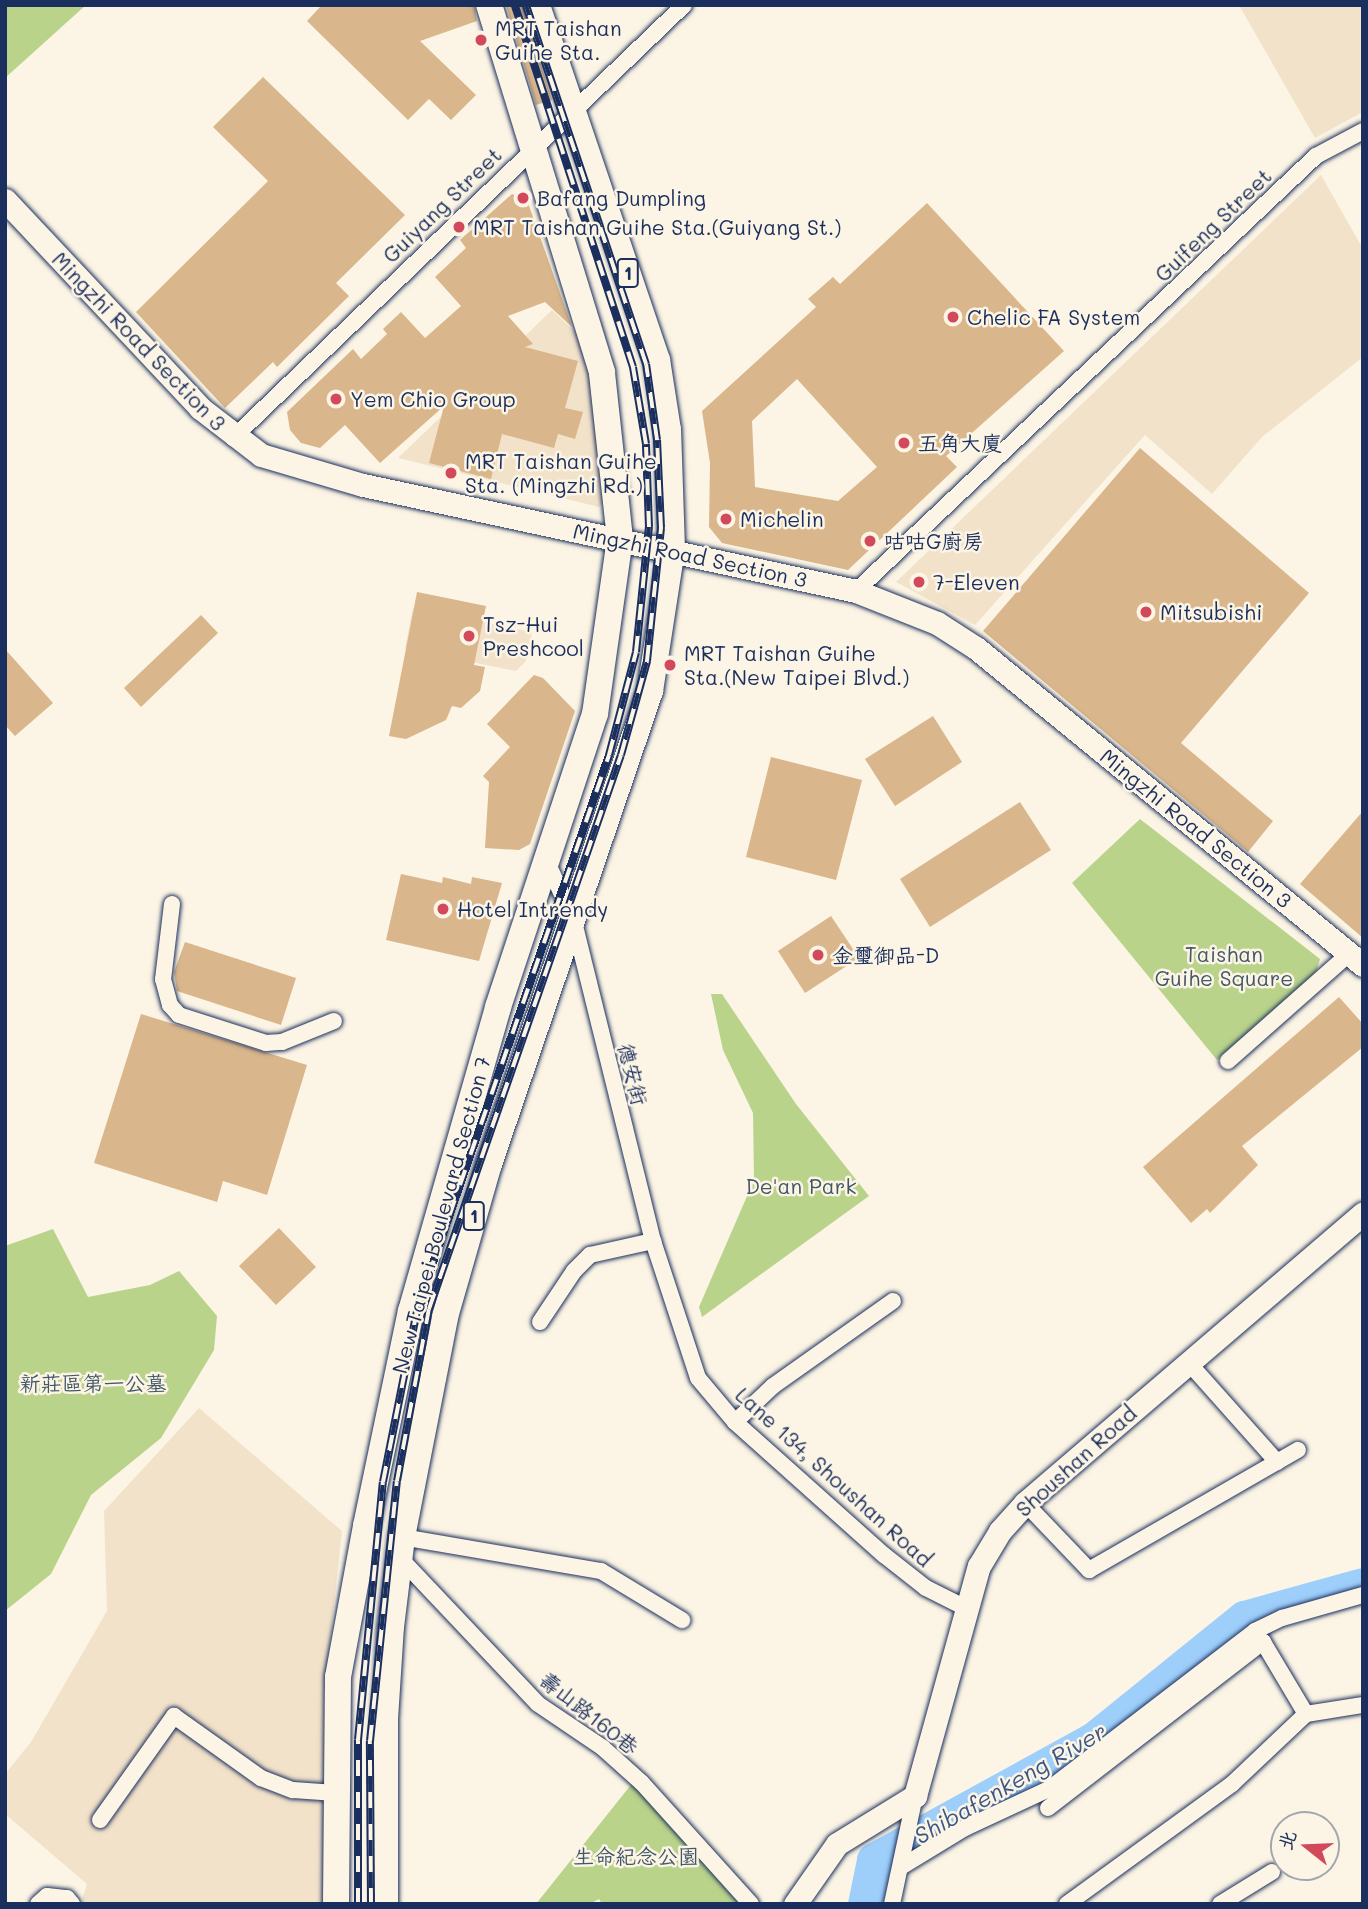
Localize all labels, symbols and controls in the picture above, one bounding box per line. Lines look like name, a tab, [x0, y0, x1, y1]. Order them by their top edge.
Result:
place label: MRT Taishan Guihe Sta.	[495, 15, 622, 65]
marker: MRT Taishan Guihe Sta.	[473, 32, 489, 48]
street label: Guiyang Street	[378, 142, 506, 268]
street label: Guifeng Street	[1150, 163, 1276, 287]
place label: Bafang Dumpling	[537, 185, 706, 211]
marker: Bafang Dumpling	[515, 190, 531, 206]
place label: MRT Taishan Guihe Sta.(Guiyang St.)	[473, 214, 841, 240]
marker: MRT Taishan Guihe Sta.(Guiyang St.)	[451, 219, 467, 235]
street label: Mingzhi Road Section 3	[47, 246, 231, 436]
road number: 1	[616, 258, 640, 288]
place label: Chelic FA System	[967, 304, 1140, 330]
marker: Chelic FA System	[945, 309, 961, 325]
place label: Yem Chio Group	[350, 386, 516, 412]
marker: Yem Chio Group	[328, 391, 344, 407]
place label: 五角大廈	[918, 430, 1002, 456]
marker: 五角大廈	[896, 435, 912, 451]
place label: MRT Taishan Guihe Sta. (Mingzhi Rd.)	[465, 448, 657, 498]
marker: MRT Taishan Guihe Sta. (Mingzhi Rd.)	[443, 465, 459, 481]
place label: Michelin	[740, 506, 824, 532]
marker: Michelin	[718, 511, 734, 527]
street label: Mingzhi Road Section 3	[571, 518, 809, 592]
place label: 咕咕G廚房	[884, 528, 984, 554]
marker: 咕咕G廚房	[862, 533, 878, 549]
place label: 7-Eleven	[933, 569, 1020, 595]
marker: 7-Eleven	[911, 574, 927, 590]
place label: Mitsubishi	[1160, 599, 1262, 625]
marker: Mitsubishi	[1138, 604, 1154, 620]
place label: Tsz-Hui Preshcool	[483, 611, 584, 661]
marker: Tsz-Hui Preshcool	[461, 628, 477, 644]
place label: MRT Taishan Guihe Sta.(New Taipei Blvd.)	[684, 640, 909, 690]
marker: MRT Taishan Guihe Sta.(New Taipei Blvd.)	[662, 657, 678, 673]
street label: Mingzhi Road Section 3	[1095, 743, 1297, 913]
place label: Hotel Intrendy	[457, 896, 608, 922]
marker: Hotel Intrendy	[435, 901, 451, 917]
park label: Taishan Guihe Square	[1155, 941, 1293, 991]
place label: 金璽御品-D	[832, 942, 939, 968]
marker: 金璽御品-D	[810, 947, 826, 963]
street label: 德安街	[613, 1040, 653, 1108]
street label: New Taipei Boulevard Section 7	[386, 1054, 496, 1376]
park label: De'an Park	[745, 1173, 857, 1199]
road number: 1	[462, 1200, 486, 1232]
park label: 新莊區第一公墓	[20, 1370, 166, 1396]
street label: Lane 134, Shoushan Road	[730, 1382, 938, 1572]
street label: Shoushan Road	[1011, 1400, 1141, 1522]
street label: 壽山路160巷	[534, 1666, 644, 1760]
water label: Shibafenkeng River	[909, 1717, 1111, 1849]
north arrow	[1270, 1811, 1340, 1881]
text: 北	[1272, 1827, 1301, 1853]
park label: 生命紀念公園	[573, 1843, 699, 1869]

